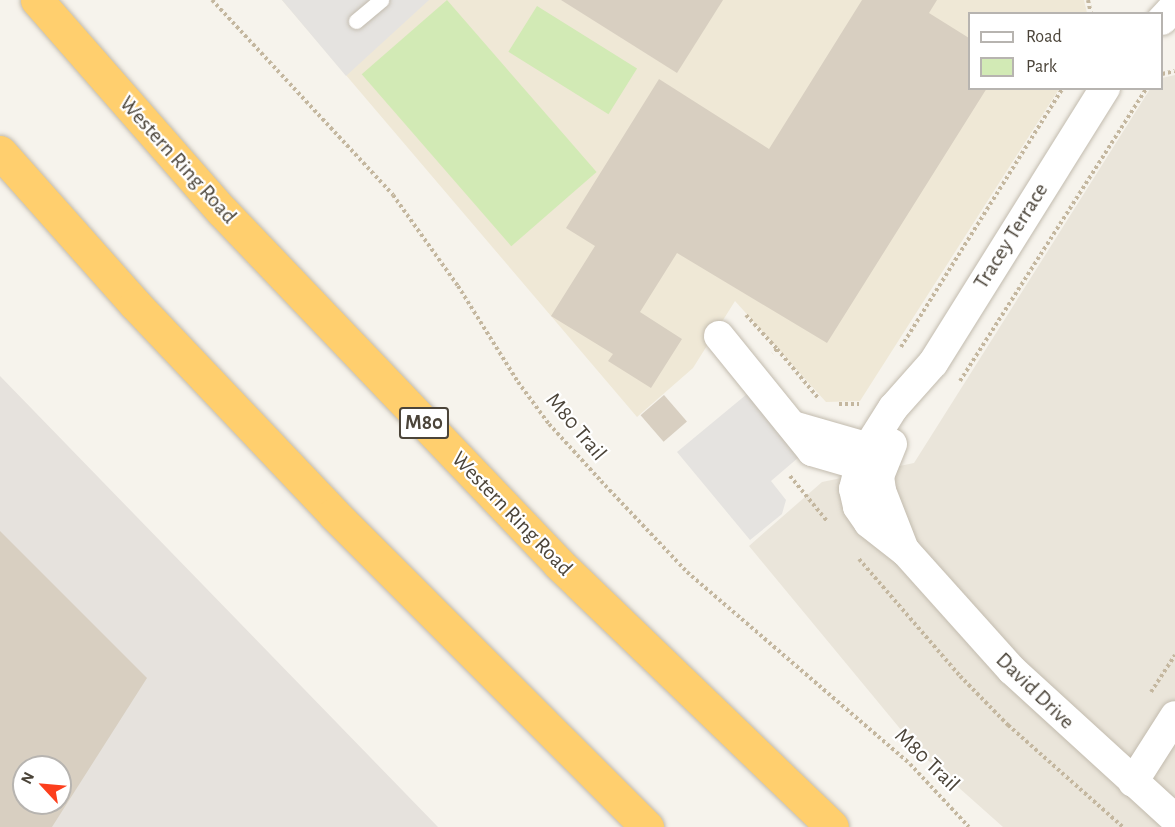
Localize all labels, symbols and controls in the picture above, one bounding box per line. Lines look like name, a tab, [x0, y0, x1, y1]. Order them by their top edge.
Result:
legend	[968, 12, 1163, 90]
text: Road	[1026, 28, 1062, 46]
text: Park	[1026, 58, 1057, 76]
street label: Western Ring Road	[114, 91, 242, 229]
street label: Tracey Terrace	[968, 178, 1054, 294]
street label: M80 Trail	[540, 388, 612, 466]
road number: M80	[398, 405, 450, 441]
street label: Western Ring Road	[446, 446, 578, 582]
street label: David Drive	[990, 647, 1080, 735]
street label: M80 Trail	[889, 723, 965, 797]
north arrow	[12, 755, 72, 815]
text: N	[18, 769, 37, 786]

